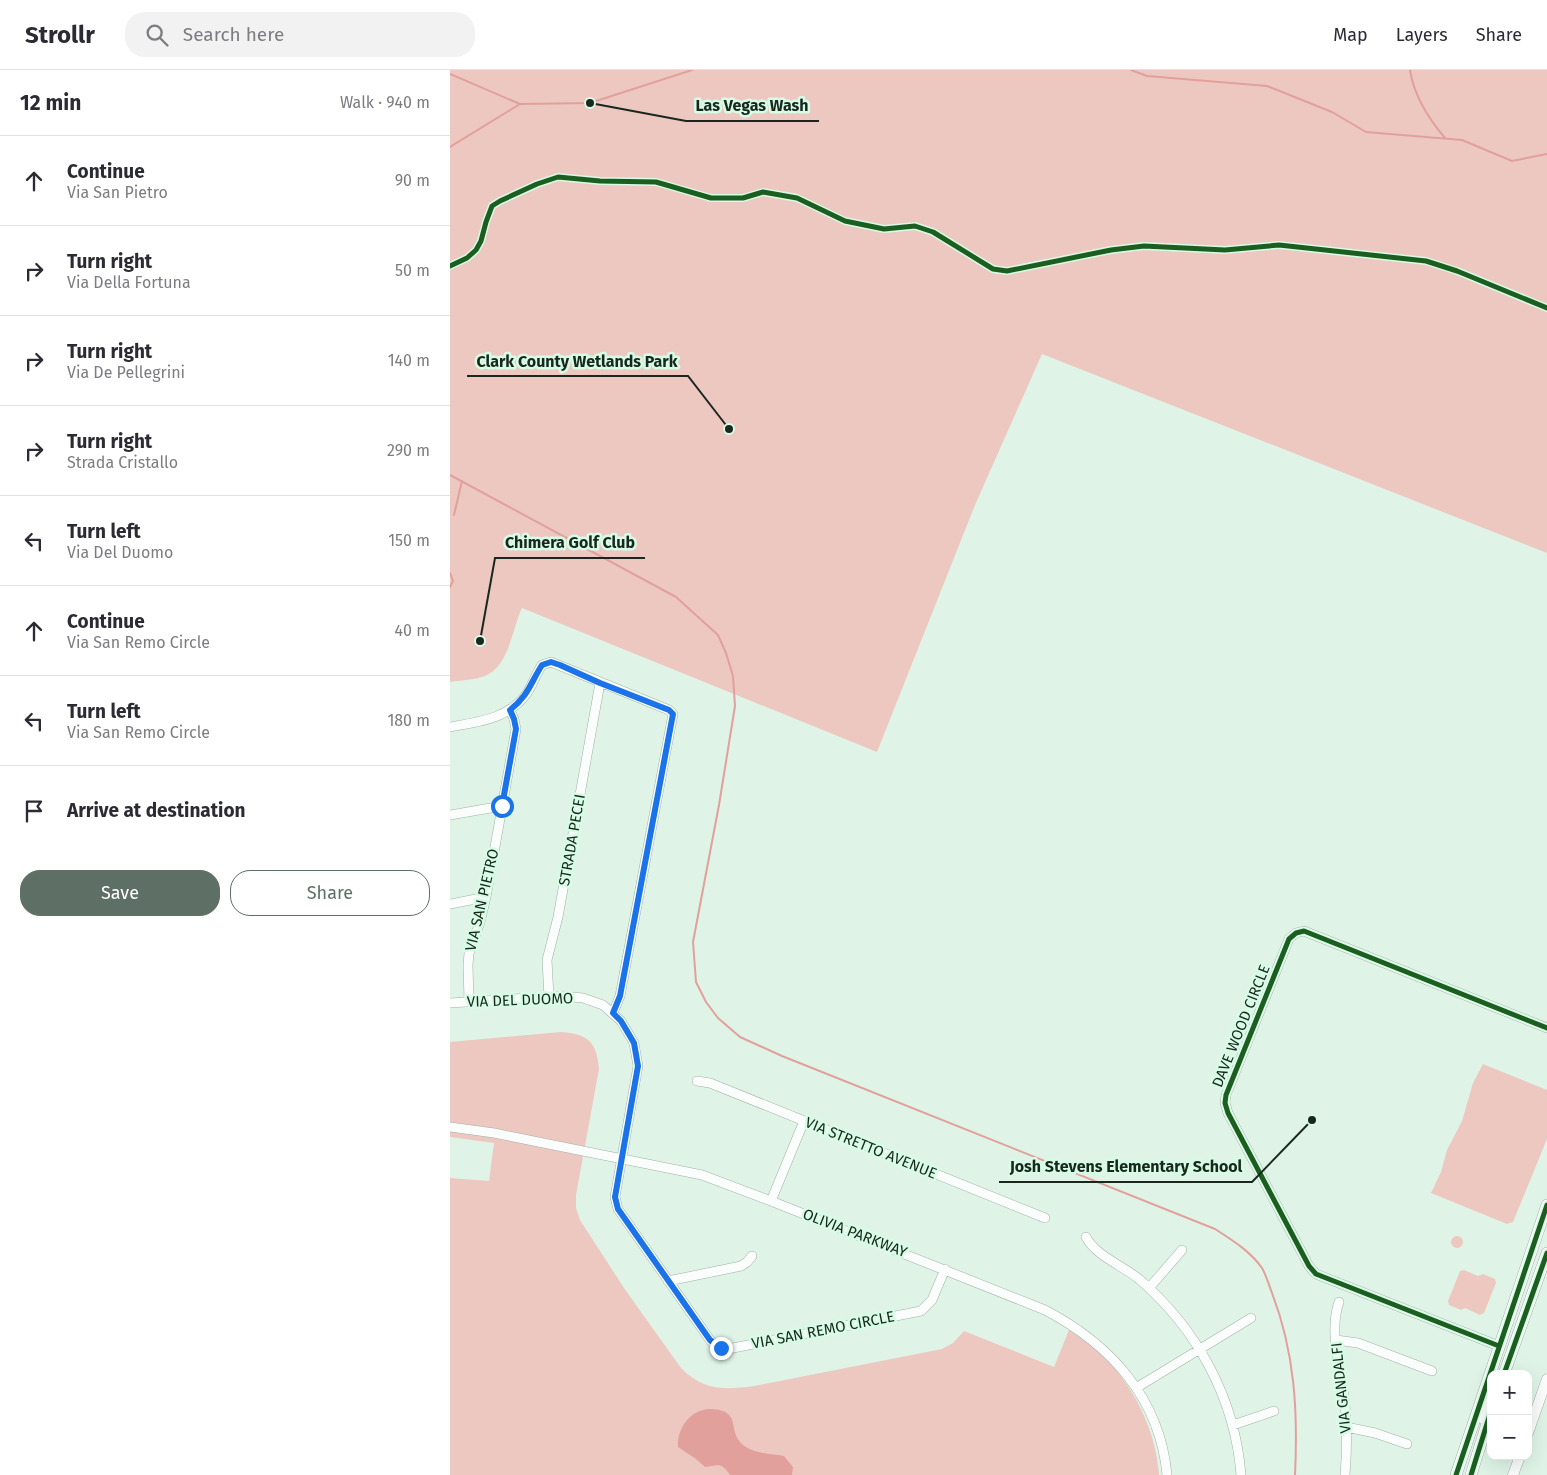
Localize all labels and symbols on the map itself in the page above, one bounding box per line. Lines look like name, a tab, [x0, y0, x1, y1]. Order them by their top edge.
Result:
callout: Las Vegas Wash	[686, 90, 819, 121]
text: Las Vegas Wash	[696, 96, 808, 115]
callout: Clark County Wetlands Park	[467, 345, 688, 376]
text: Clark County Wetlands Park	[476, 352, 678, 371]
callout: Chimera Golf Club	[495, 527, 645, 558]
text: Chimera Golf Club	[505, 533, 635, 552]
street label: STRADA PECEI	[555, 793, 589, 887]
route start	[491, 795, 514, 818]
street label: VIA SAN PIETRO	[461, 847, 503, 953]
street label: DAVE WOOD CIRCLE	[1208, 962, 1274, 1090]
street label: VIA DEL DUOMO	[467, 989, 573, 1011]
street label: VIA STRETTO AVENUE	[803, 1113, 939, 1183]
callout: Josh Stevens Elementary School	[999, 1151, 1252, 1182]
text: Josh Stevens Elementary School	[1009, 1157, 1243, 1176]
street label: OLIVIA PARKWAY	[800, 1205, 910, 1261]
street label: VIA SAN REMO CIRCLE	[750, 1307, 896, 1353]
route end	[710, 1337, 733, 1360]
street label: VIA GANDALFI	[1327, 1342, 1355, 1434]

